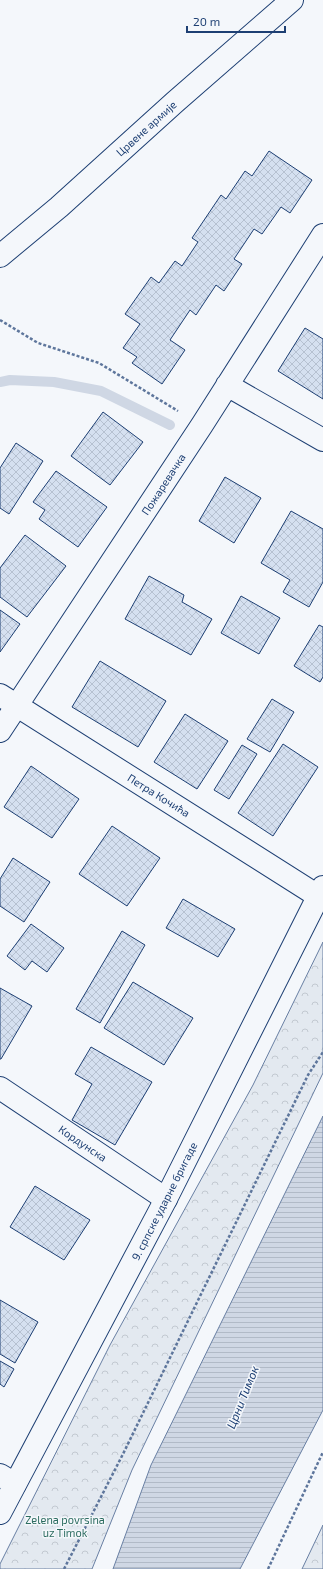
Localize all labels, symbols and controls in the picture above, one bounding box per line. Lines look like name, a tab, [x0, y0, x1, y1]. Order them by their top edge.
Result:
scale bar	[187, 8, 285, 34]
text: 20 m	[193, 14, 220, 28]
street label: Црвене армије	[113, 97, 180, 159]
street label: Пожаревачка	[138, 451, 188, 517]
street label: Петра Кочића	[125, 771, 193, 819]
street label: Кордунска	[56, 1122, 110, 1165]
street label: 9. српске ударне бригаде	[128, 1140, 200, 1263]
water label: Црни Тимок	[223, 1363, 261, 1431]
park label: Zelena povrsina uz Timok	[25, 1513, 105, 1539]

